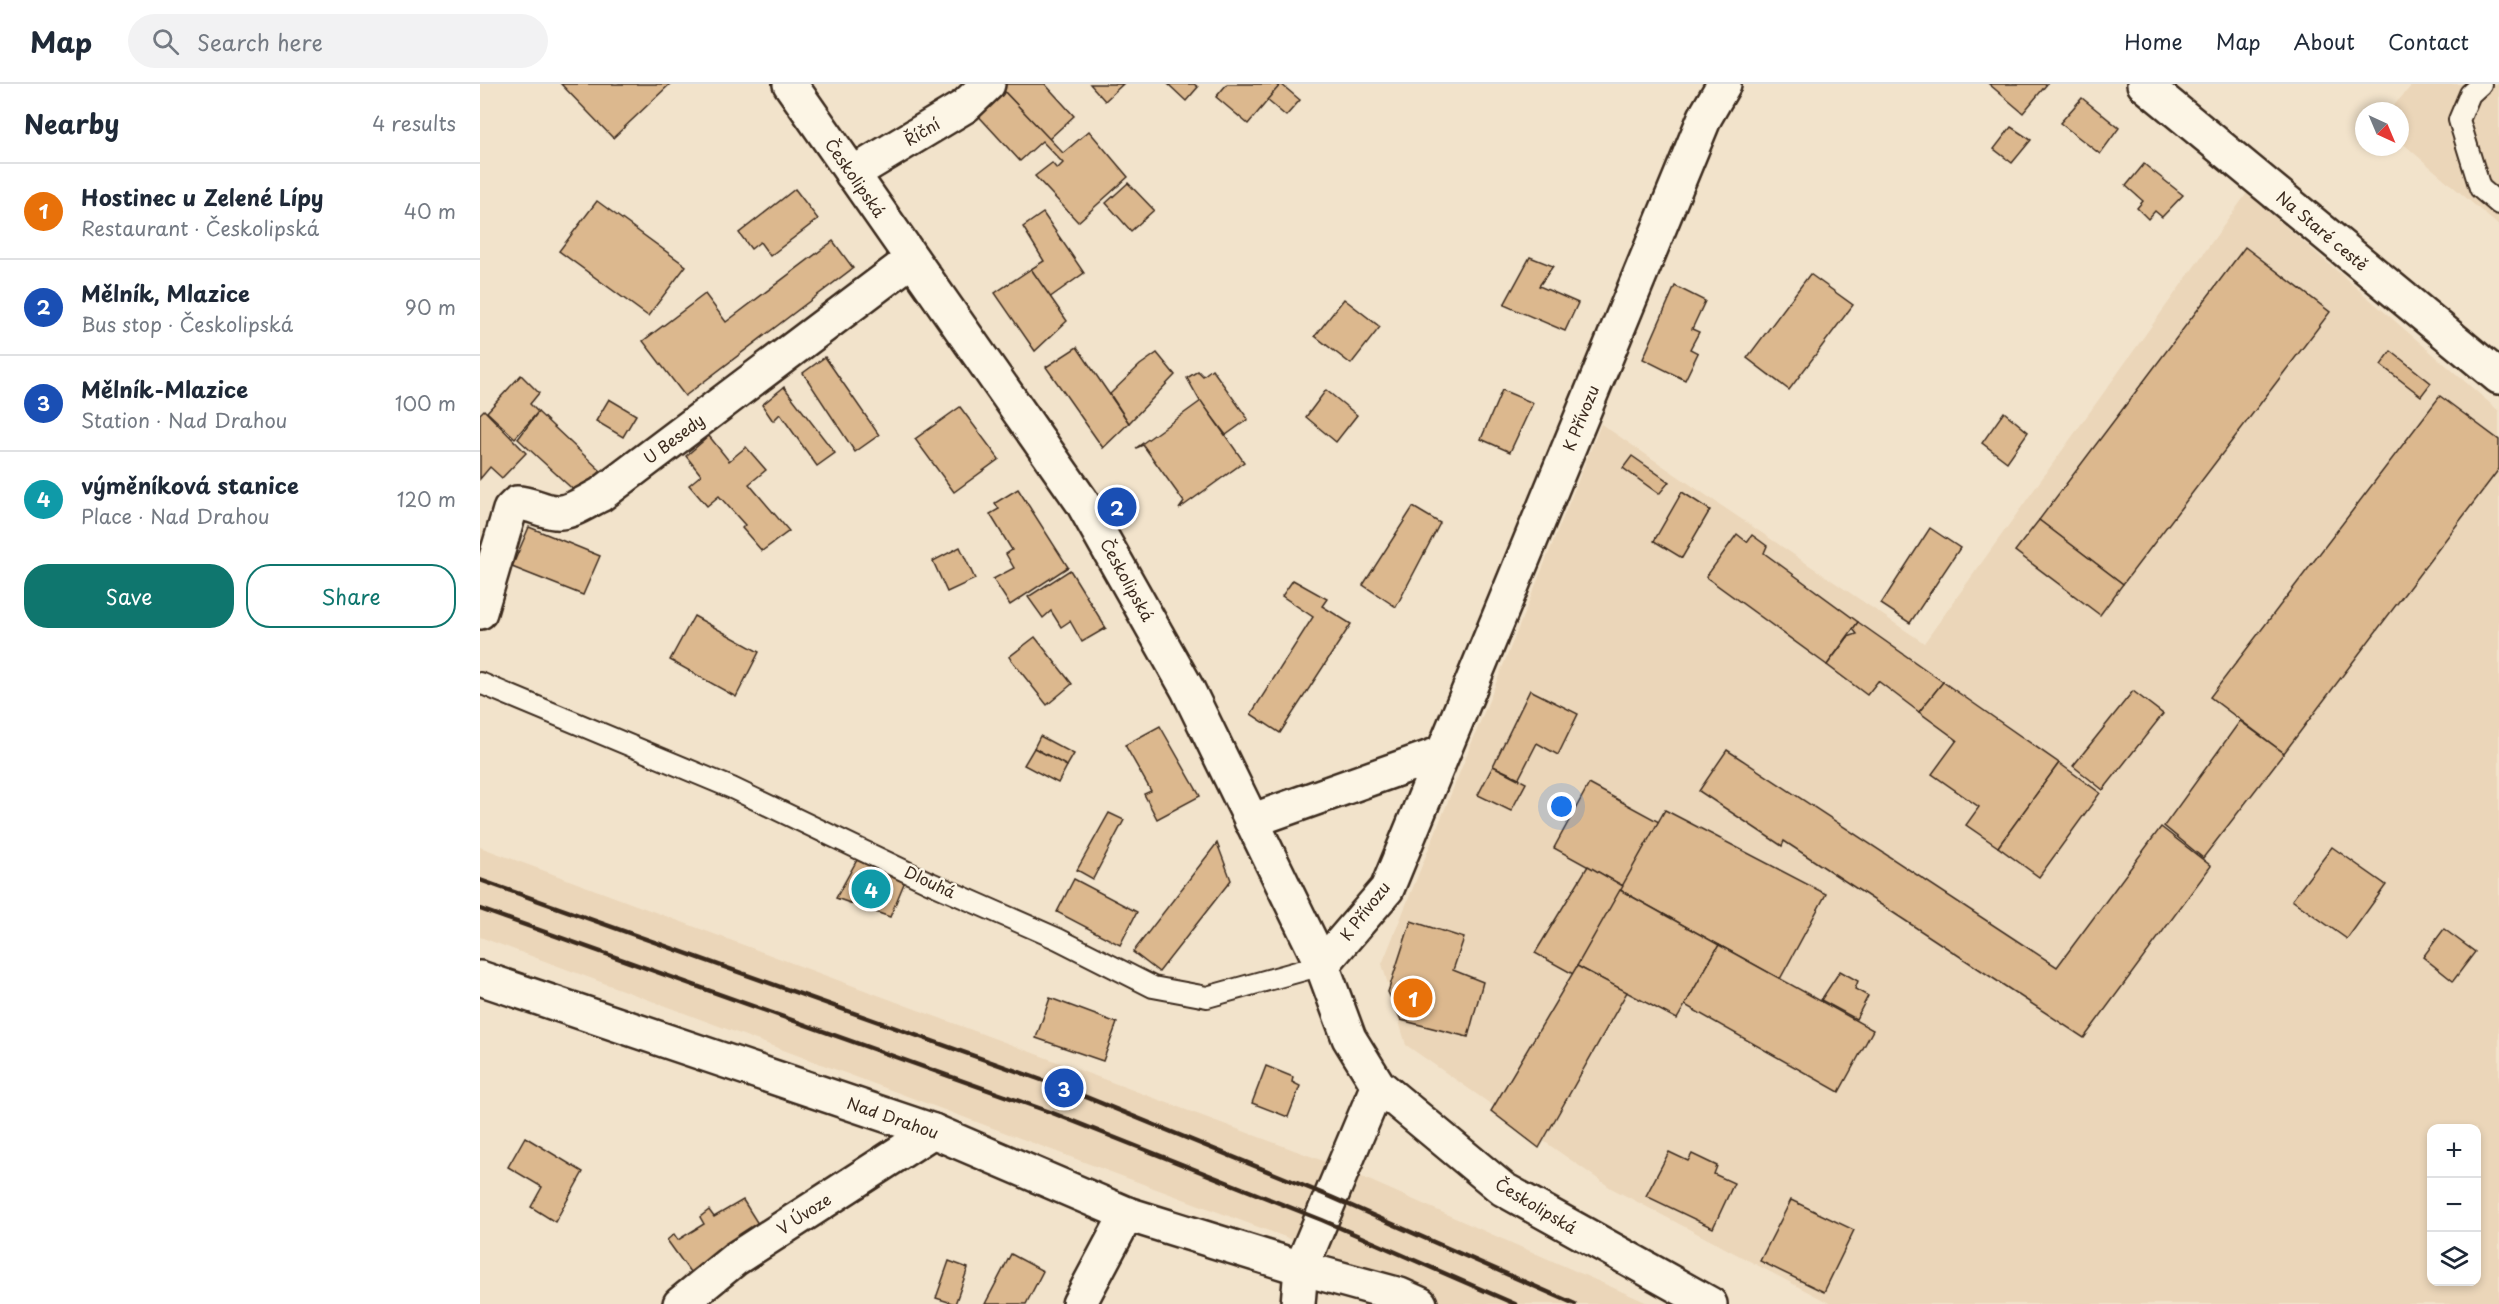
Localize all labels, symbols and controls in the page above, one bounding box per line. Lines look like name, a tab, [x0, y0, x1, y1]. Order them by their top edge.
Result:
search box	[128, 14, 548, 68]
text: Map	[30, 20, 92, 63]
icon: search	[149, 25, 182, 58]
text: Search here	[197, 25, 323, 58]
text: Home	[2124, 25, 2183, 57]
text: Map	[2216, 25, 2261, 57]
text: About	[2294, 25, 2355, 57]
text: Contact	[2388, 25, 2469, 57]
north arrow	[2355, 102, 2409, 156]
text: Nearby	[24, 104, 119, 143]
text: 4 results	[372, 108, 456, 138]
street label: Říční	[899, 111, 944, 151]
street label: Českolipská	[820, 133, 892, 222]
text: Hostinec u Zelené Lípy	[81, 180, 324, 213]
street label: Na Staré cestě	[2272, 185, 2374, 276]
text: 1	[39, 196, 48, 226]
text: 40 m	[404, 196, 456, 226]
text: Restaurant · Českolipská	[81, 213, 319, 243]
text: Mělník, Mlazice	[81, 276, 250, 309]
text: 2	[36, 292, 51, 322]
text: 90 m	[405, 292, 456, 322]
text: Bus stop · Českolipská	[81, 309, 293, 339]
text: Mělník-Mlazice	[81, 372, 248, 405]
street label: K Přívozu	[1556, 381, 1604, 454]
text: 3	[37, 388, 50, 418]
text: 100 m	[395, 388, 456, 418]
text: Station · Nad Drahou	[81, 405, 287, 435]
street label: U Besedy	[638, 407, 709, 469]
text: výměníková stanice	[81, 468, 299, 501]
text: 4	[37, 484, 50, 514]
text: 120 m	[397, 484, 456, 514]
pin: 2	[1098, 484, 1136, 530]
text: Place · Nad Drahou	[81, 501, 270, 531]
street label: Českolipská	[1095, 534, 1161, 625]
button: Save	[24, 564, 234, 628]
button: Share	[246, 564, 456, 628]
your location	[1547, 792, 1576, 821]
street label: Dlouhá	[901, 859, 960, 903]
pin: 4	[852, 866, 890, 912]
street label: K Přívozu	[1333, 876, 1395, 945]
pin: 1	[1394, 976, 1432, 1020]
pin: 3	[1044, 1066, 1084, 1110]
street label: Nad Drahou	[844, 1090, 942, 1144]
map controls	[2427, 1124, 2481, 1286]
button: +	[2427, 1124, 2481, 1178]
street label: Českolipská	[1491, 1171, 1582, 1239]
button: −	[2427, 1178, 2481, 1232]
street label: V Úvoze	[772, 1187, 835, 1240]
button: layers	[2427, 1232, 2481, 1286]

